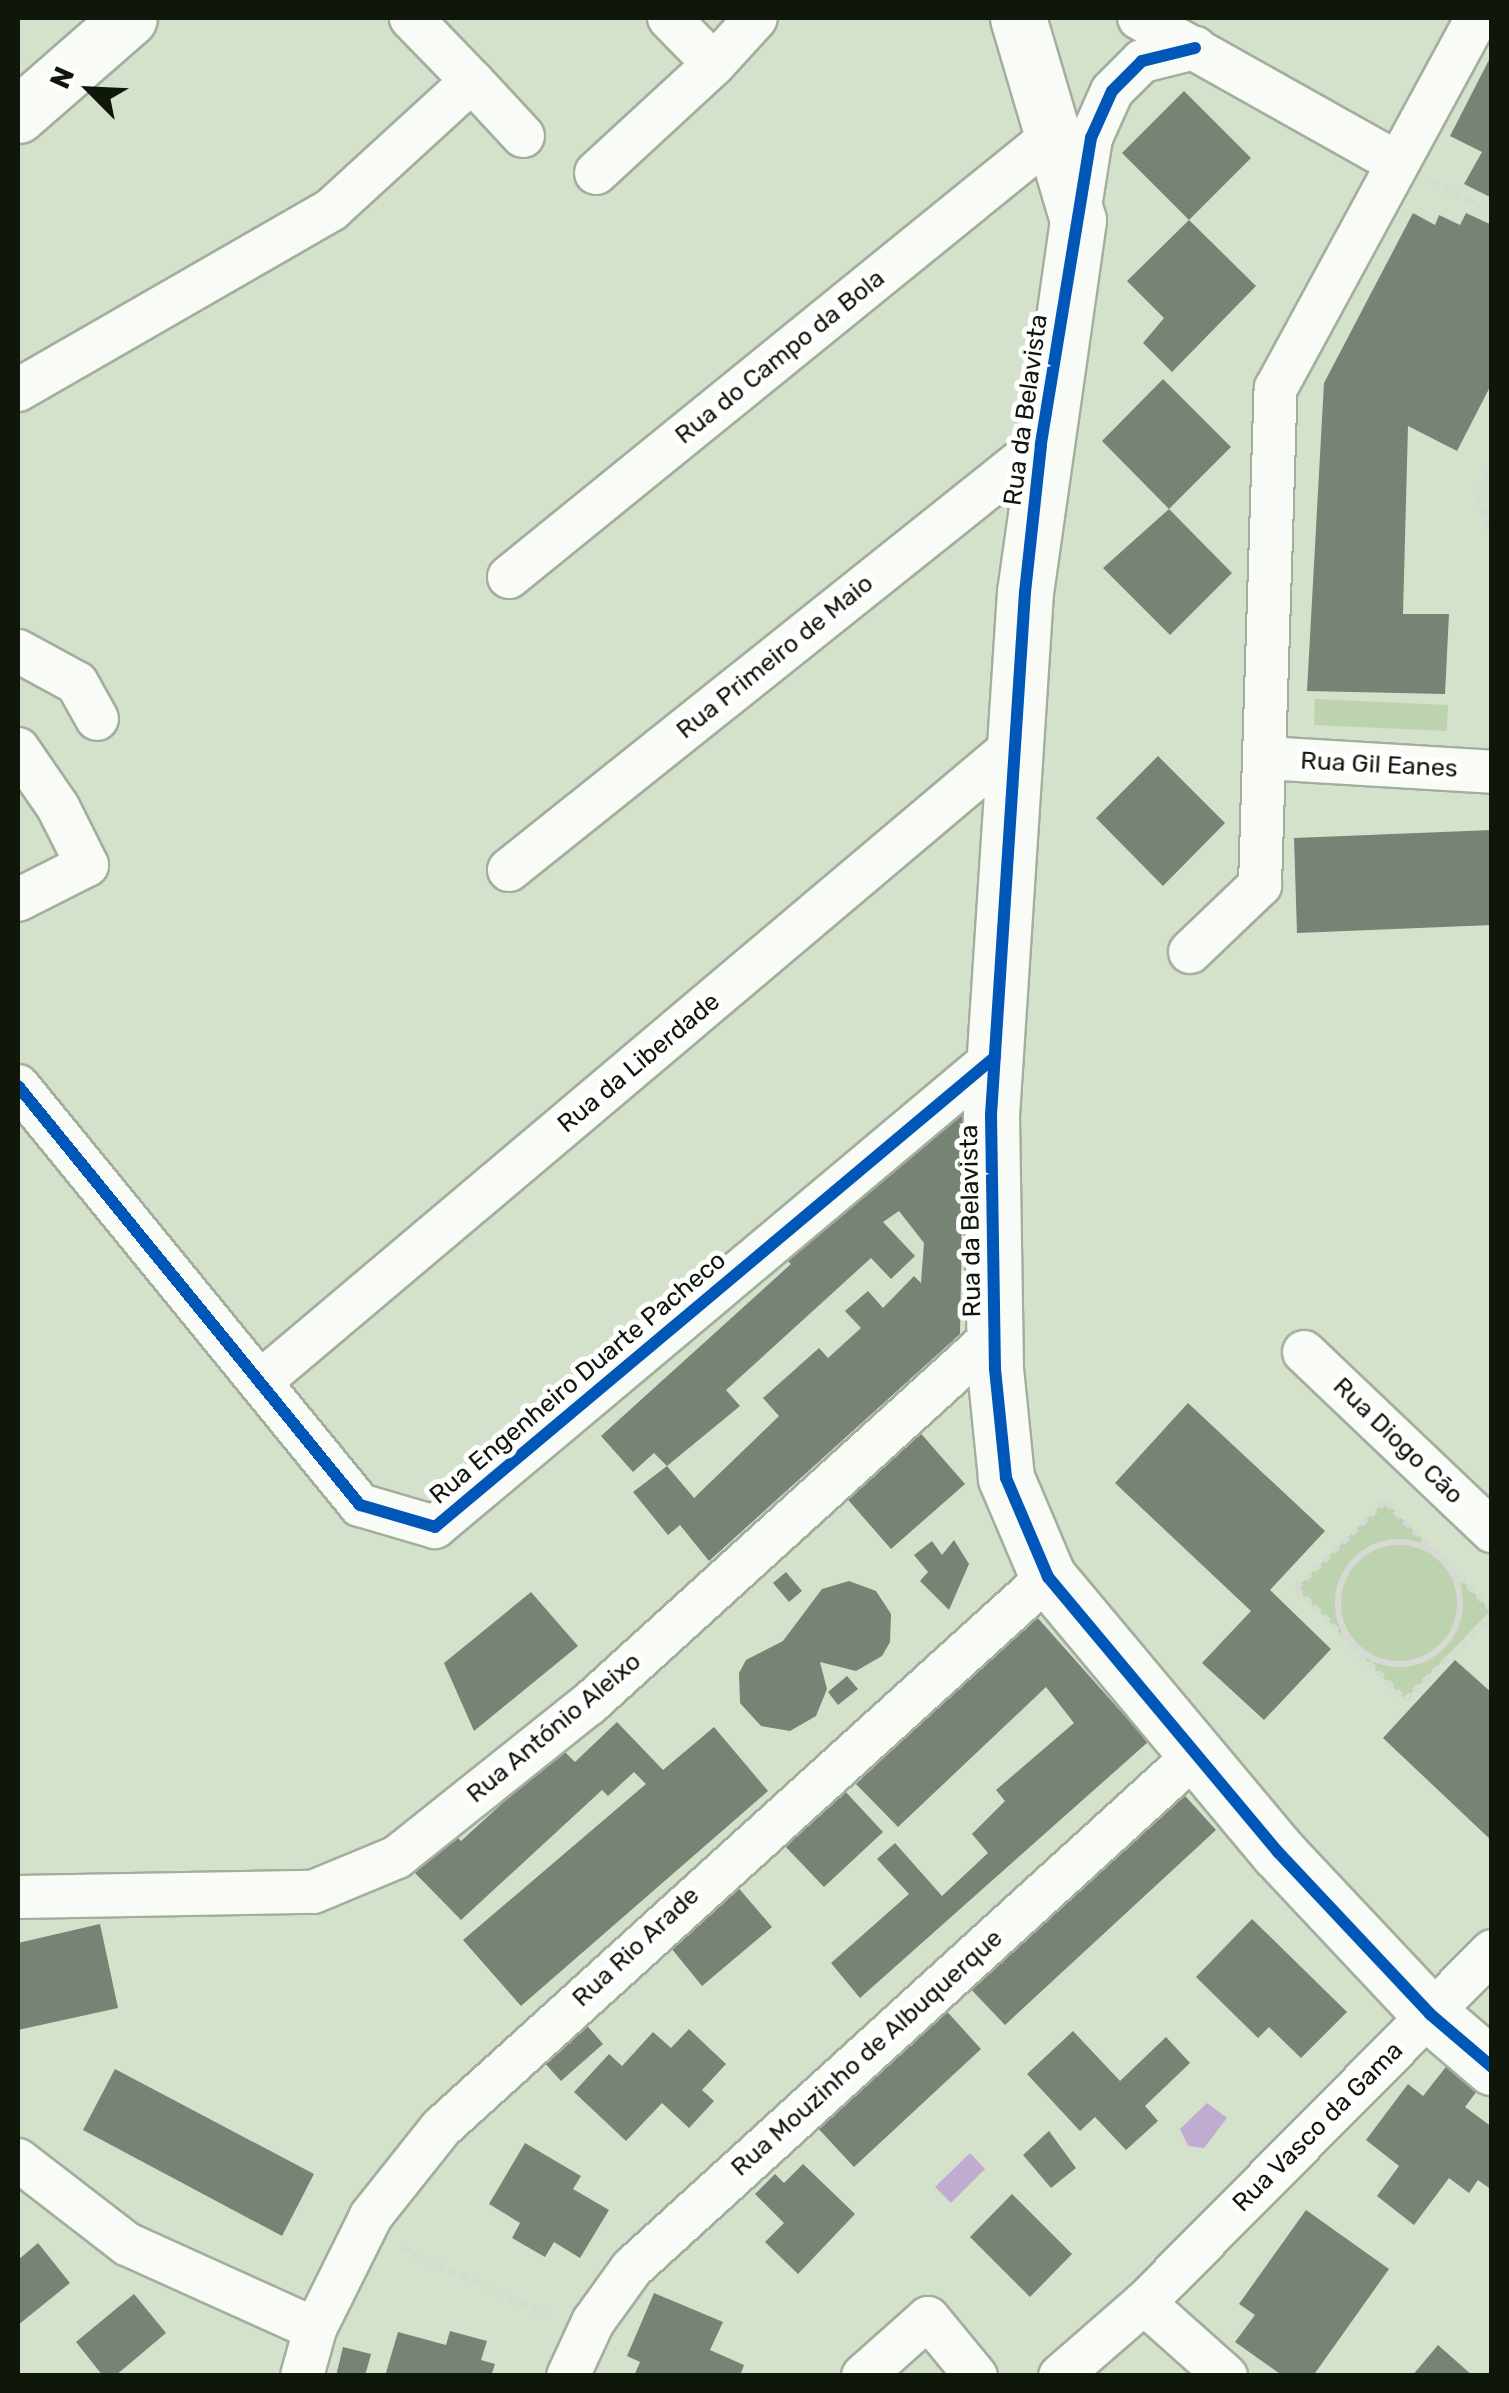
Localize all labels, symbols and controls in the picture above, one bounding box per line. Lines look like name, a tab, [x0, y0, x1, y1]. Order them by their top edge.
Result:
north arrow	[40, 40, 140, 140]
text: N	[43, 62, 81, 94]
street label: Rua do Campo da Bola	[669, 263, 891, 451]
street label: Rua da Belavista	[998, 313, 1054, 507]
street label: Rua Primeiro de Maio	[671, 569, 879, 745]
street label: Rua Gil Eanes	[1300, 746, 1458, 784]
street label: Rua da Liberdade	[552, 987, 726, 1139]
street label: Rua da Belavista	[954, 1124, 988, 1318]
street label: Rua Engenheiro Duarte Pacheco	[424, 1245, 732, 1511]
street label: Rua Diogo Cão	[1327, 1371, 1469, 1511]
street label: Rua António Aleixo	[460, 1646, 648, 1810]
street label: Rua Rio Arade	[566, 1880, 706, 2014]
street label: Rua Mouzinho de Albuquerque	[725, 1923, 1009, 2183]
street label: Rua Vasco da Gama	[1227, 2036, 1409, 2218]

